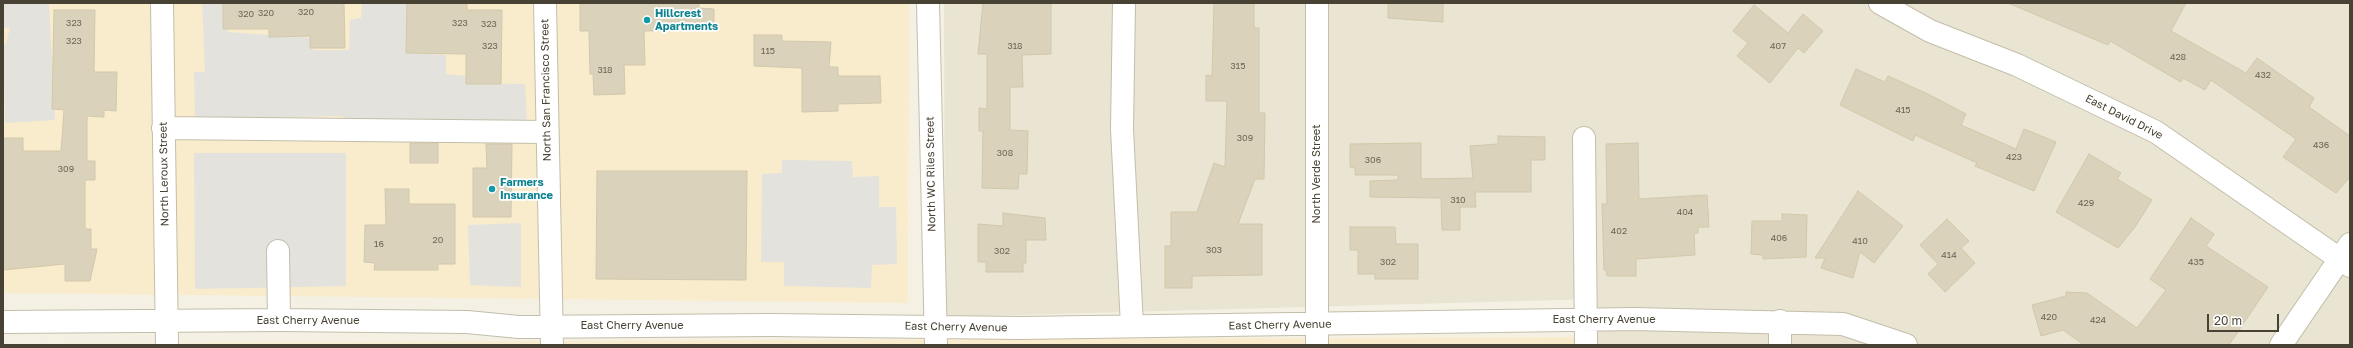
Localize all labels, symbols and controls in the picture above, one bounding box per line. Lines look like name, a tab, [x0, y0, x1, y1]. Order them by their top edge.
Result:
house number: 320	[298, 7, 314, 17]
place label: Hillcrest Apartments	[655, 7, 718, 33]
house number: 320	[258, 8, 274, 18]
house number: 320	[238, 9, 254, 19]
marker: Hillcrest Apartments	[642, 15, 652, 25]
house number: 323	[66, 18, 82, 28]
house number: 323	[452, 18, 468, 28]
house number: 323	[481, 19, 497, 29]
street label: North San Francisco Street	[538, 19, 554, 161]
house number: 323	[66, 36, 82, 46]
house number: 323	[482, 41, 498, 51]
house number: 318	[1007, 41, 1023, 51]
house number: 407	[1770, 41, 1786, 51]
house number: 115	[761, 46, 775, 56]
house number: 428	[2170, 52, 2186, 62]
house number: 315	[1231, 61, 1245, 71]
house number: 318	[597, 65, 613, 75]
house number: 432	[2255, 70, 2271, 80]
street label: East David Drive	[2083, 92, 2165, 142]
house number: 415	[1895, 105, 1911, 115]
street label: North WC Riles Street	[923, 116, 939, 232]
street label: North Leroux Street	[156, 122, 172, 226]
street label: North Verde Street	[1310, 124, 1324, 224]
house number: 309	[1237, 133, 1253, 143]
house number: 436	[2313, 140, 2329, 150]
house number: 308	[997, 148, 1013, 158]
house number: 423	[2006, 152, 2022, 162]
house number: 306	[1365, 155, 1381, 165]
house number: 309	[58, 164, 74, 174]
place label: Farmers Insurance	[500, 176, 553, 202]
marker: Farmers Insurance	[487, 184, 497, 194]
house number: 310	[1450, 195, 1466, 205]
house number: 429	[2078, 198, 2094, 208]
house number: 404	[1677, 207, 1693, 217]
house number: 402	[1611, 226, 1627, 236]
house number: 406	[1771, 233, 1787, 243]
house number: 20	[433, 235, 443, 245]
house number: 410	[1852, 236, 1868, 246]
house number: 16	[374, 239, 384, 249]
house number: 303	[1206, 245, 1222, 255]
house number: 302	[994, 246, 1010, 256]
house number: 414	[1941, 250, 1957, 260]
house number: 302	[1380, 257, 1396, 267]
house number: 435	[2188, 257, 2204, 267]
scale bar	[2209, 306, 2281, 332]
house number: 420	[2041, 312, 2057, 322]
street label: East Cherry Avenue	[1552, 313, 1656, 327]
text: 20 m	[2214, 313, 2242, 328]
street label: East Cherry Avenue	[256, 314, 360, 328]
house number: 424	[2090, 315, 2106, 325]
street label: East Cherry Avenue	[1228, 318, 1332, 332]
street label: East Cherry Avenue	[580, 319, 684, 333]
street label: East Cherry Avenue	[904, 320, 1008, 334]

